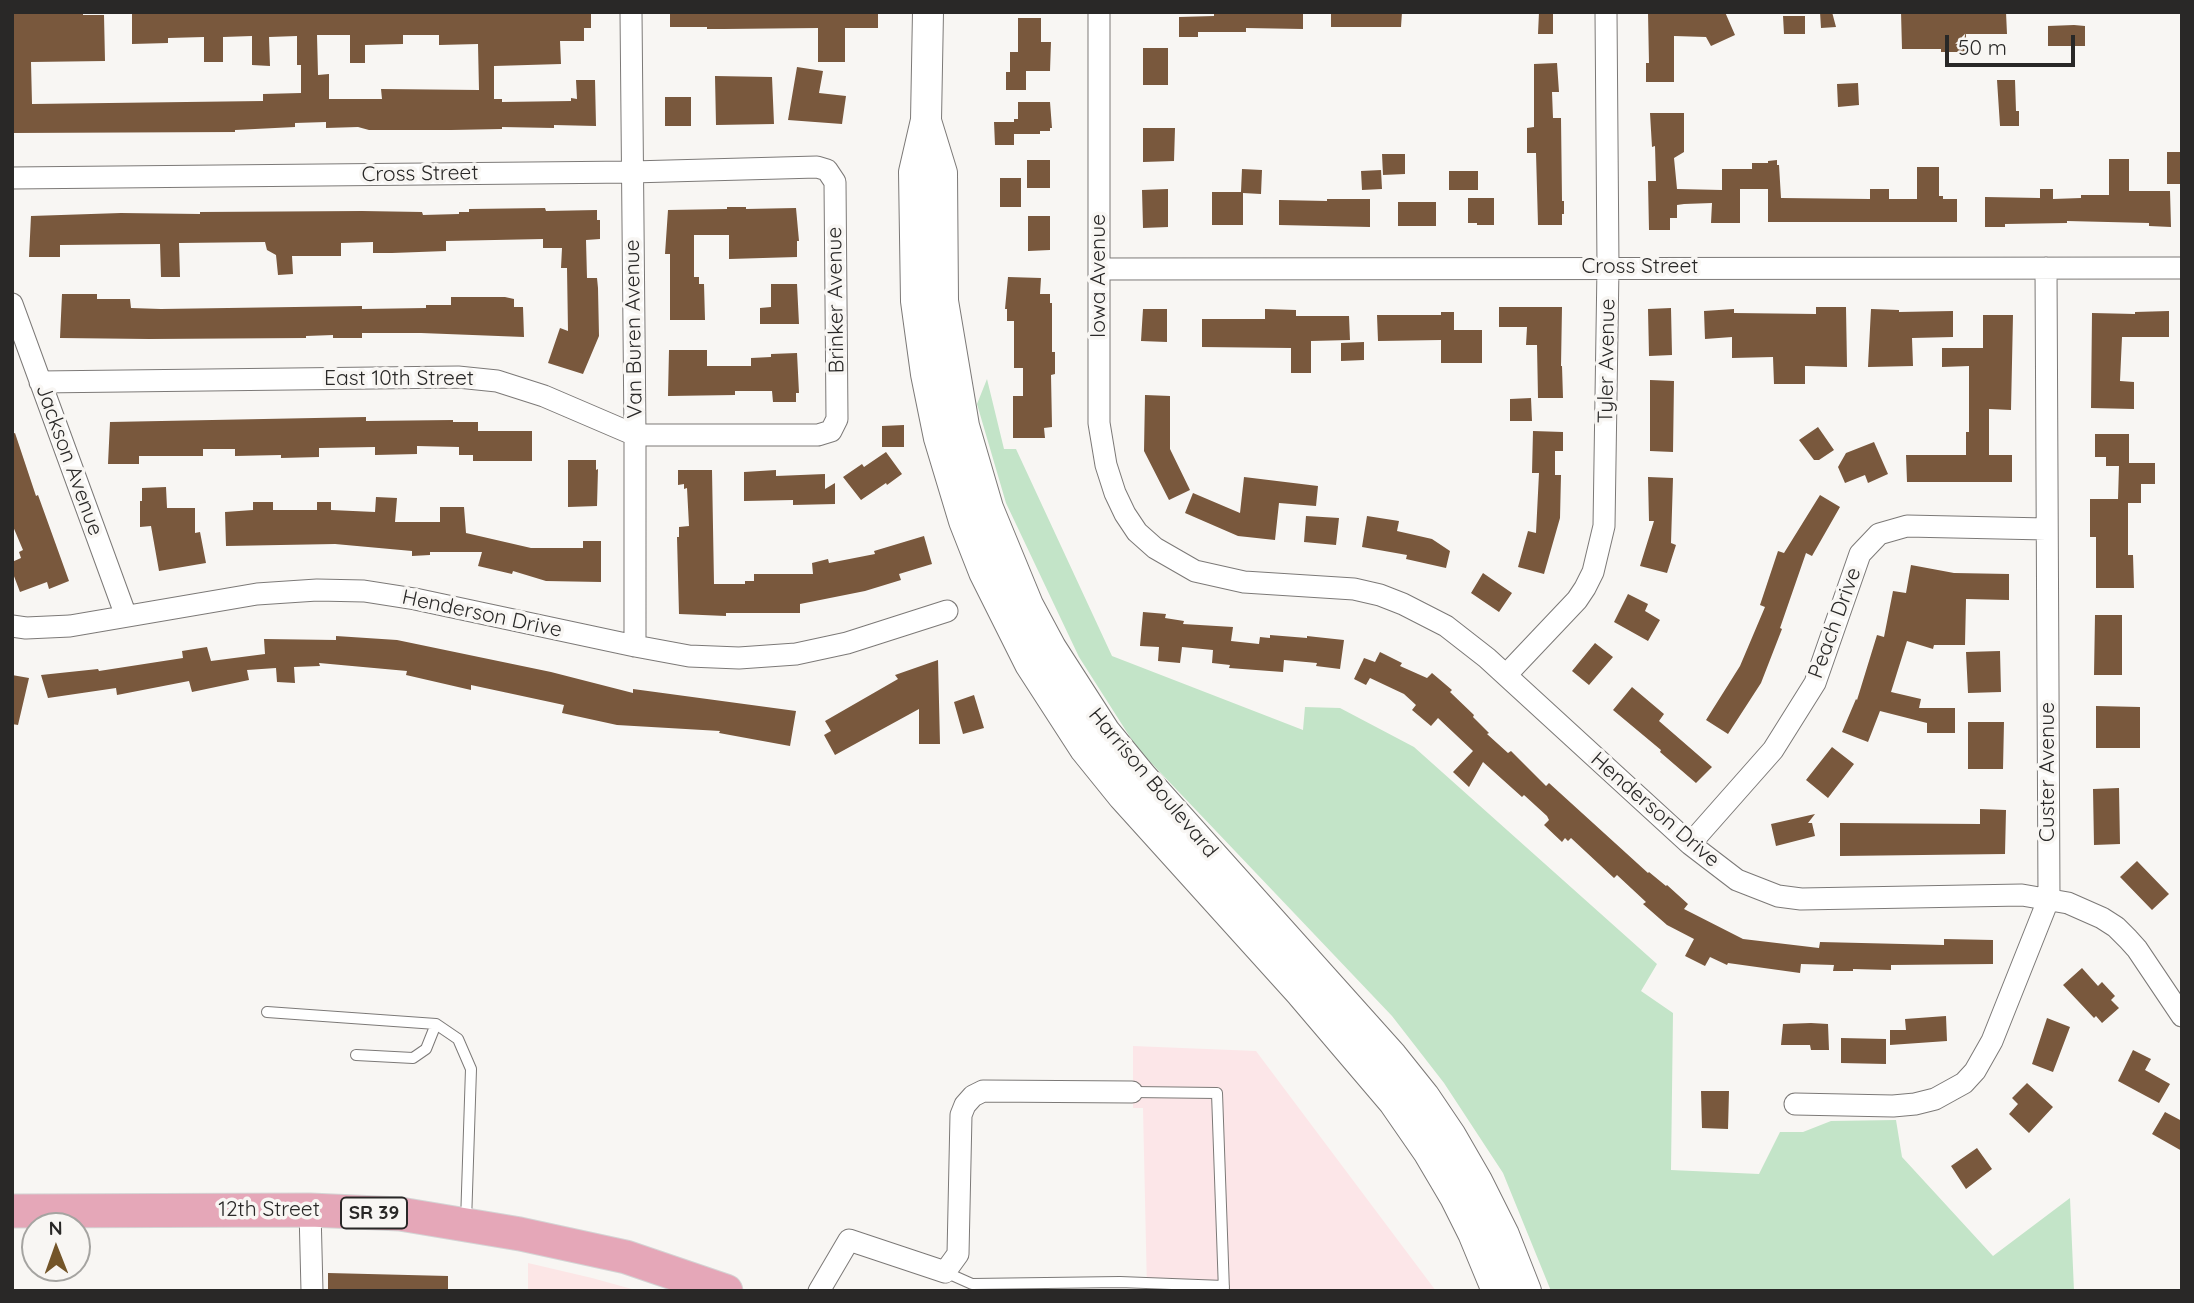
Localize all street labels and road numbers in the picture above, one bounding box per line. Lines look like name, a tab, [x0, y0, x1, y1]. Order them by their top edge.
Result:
street label: Cross Street	[361, 160, 479, 188]
street label: Iowa Avenue	[1086, 214, 1112, 338]
street label: Brinker Avenue	[822, 226, 850, 374]
street label: Van Buren Avenue	[620, 239, 648, 419]
street label: Cross Street	[1582, 254, 1698, 280]
street label: Tyler Avenue	[1593, 298, 1621, 424]
street label: East 10th Street	[324, 366, 474, 392]
street label: Jackson Avenue	[30, 381, 108, 539]
street label: Peach Drive	[1803, 564, 1867, 682]
street label: Henderson Drive	[400, 585, 564, 643]
street label: Custer Avenue	[2035, 702, 2061, 842]
street label: Harrison Boulevard	[1083, 703, 1223, 863]
street label: Henderson Drive	[1585, 747, 1725, 873]
street label: 12th Street	[218, 1197, 320, 1223]
road number: SR 39	[341, 1198, 407, 1228]

